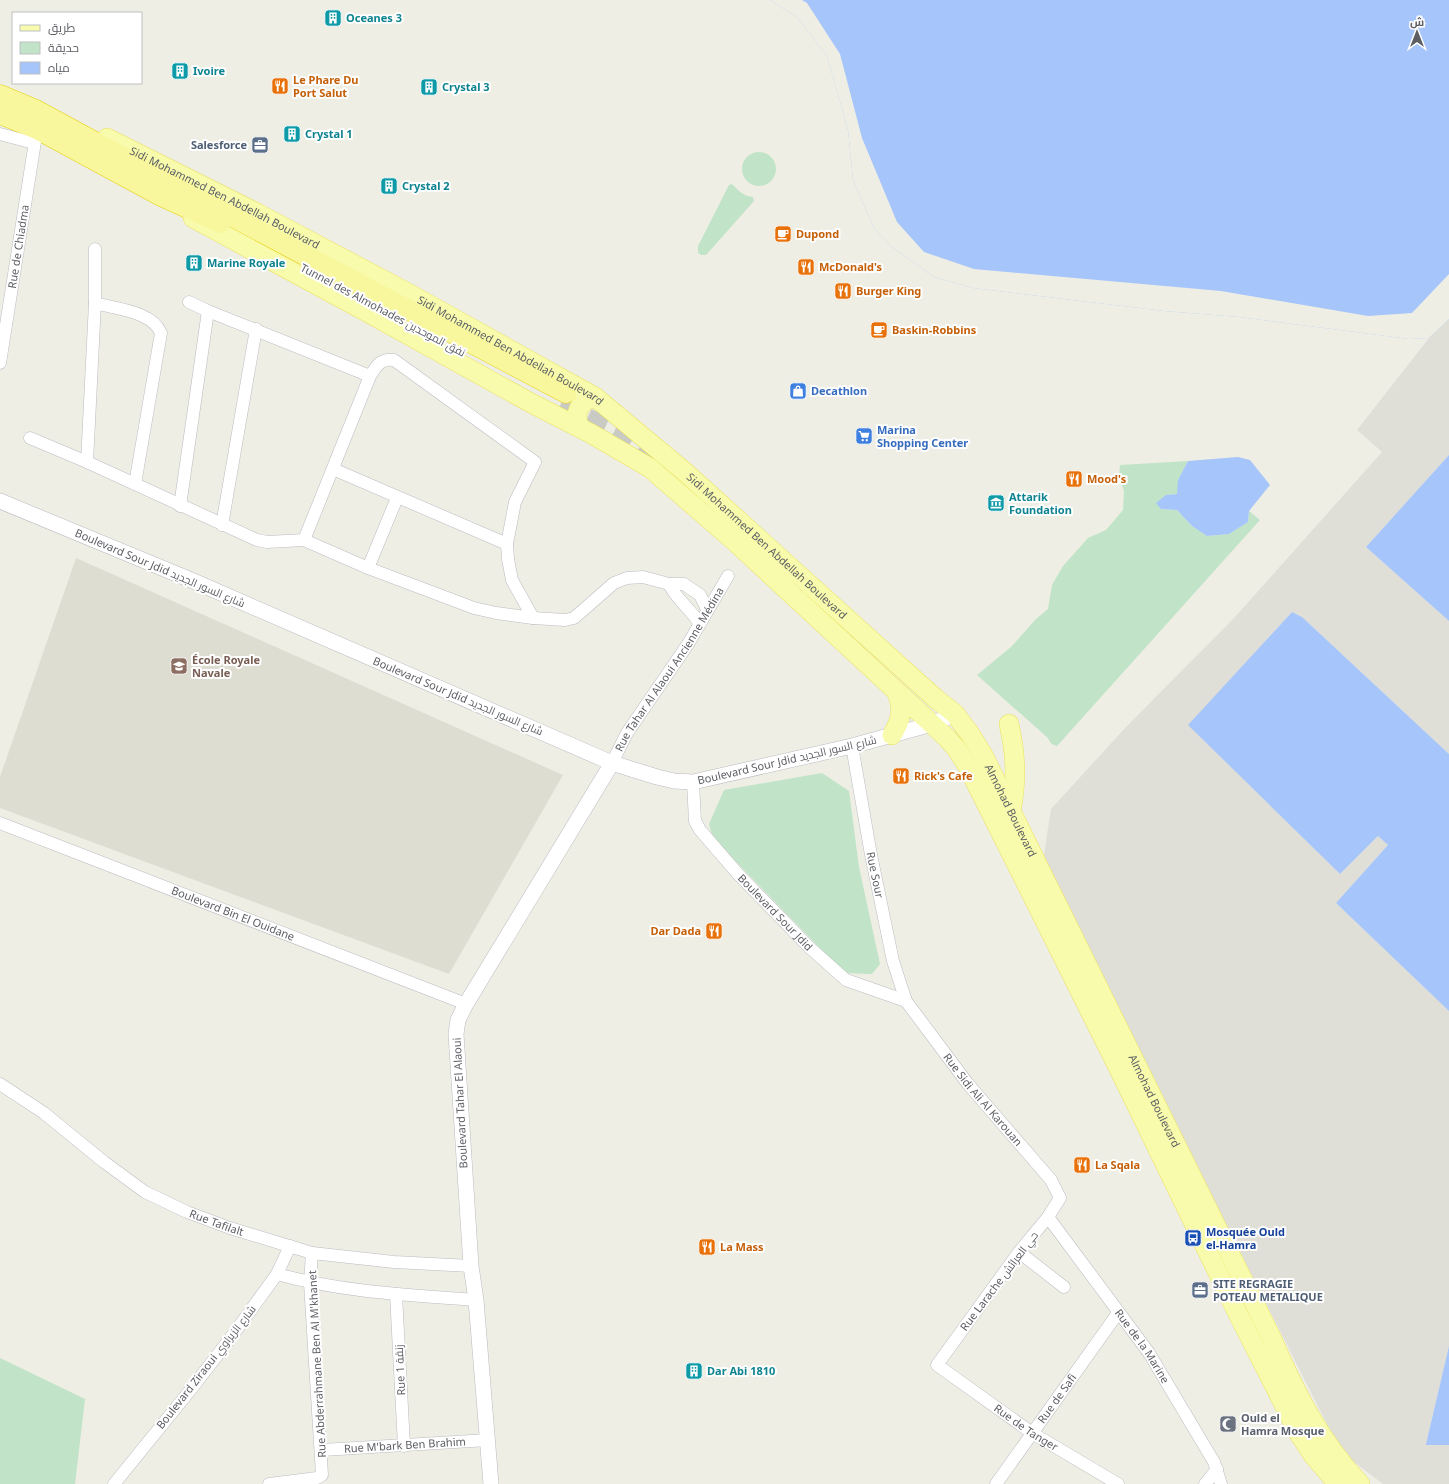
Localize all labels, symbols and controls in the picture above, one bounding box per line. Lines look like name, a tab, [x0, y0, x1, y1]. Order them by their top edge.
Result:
building icon: Oceanes 3	[323, 8, 343, 28]
place label: Oceanes 3	[346, 10, 402, 25]
legend	[12, 12, 142, 84]
north arrow	[1397, 12, 1437, 52]
text: ش	[1410, 14, 1424, 29]
text: طريق	[48, 19, 76, 36]
text: حديقة	[48, 39, 79, 56]
text: مياه	[48, 59, 70, 76]
building icon: Ivoire	[170, 61, 190, 81]
place label: Ivoire	[193, 63, 225, 78]
place label: Le Phare Du Port Salut	[293, 72, 358, 100]
restaurant icon: Le Phare Du Port Salut	[270, 76, 290, 96]
building icon: Crystal 3	[419, 77, 439, 97]
place label: Crystal 3	[442, 79, 490, 94]
building icon: Crystal 1	[282, 124, 302, 144]
place label: Crystal 1	[305, 126, 353, 141]
office icon: Salesforce	[250, 135, 270, 155]
place label: Salesforce	[191, 137, 247, 152]
street label: Sidi Mohammed Ben Abdellah Boulevard	[128, 143, 322, 252]
building icon: Crystal 2	[379, 176, 399, 196]
place label: Crystal 2	[402, 178, 450, 193]
street label: Rue de Chiadma	[4, 203, 32, 289]
cafe icon: Dupond	[773, 224, 793, 244]
place label: Dupond	[796, 226, 839, 241]
building icon: Marine Royale	[184, 253, 204, 273]
place label: Marine Royale	[207, 255, 286, 270]
restaurant icon: McDonald's	[796, 257, 816, 277]
place label: McDonald's	[819, 259, 883, 274]
street label: Tunnel des Almohades نفق الموحدين	[298, 260, 468, 360]
restaurant icon: Burger King	[833, 281, 853, 301]
place label: Burger King	[856, 283, 921, 298]
street label: Sidi Mohammed Ben Abdellah Boulevard	[415, 292, 607, 408]
cafe icon: Baskin-Robbins	[869, 320, 889, 340]
place label: Baskin-Robbins	[892, 322, 977, 337]
shop icon: Decathlon	[788, 381, 808, 401]
place label: Decathlon	[811, 383, 867, 398]
place label: Marina Shopping Center	[877, 422, 968, 450]
supermarket icon: Marina Shopping Center	[854, 426, 874, 446]
street label: Sidi Mohammed Ben Abdellah Boulevard	[684, 469, 850, 622]
restaurant icon: Mood's	[1064, 469, 1084, 489]
place label: Mood's	[1087, 471, 1127, 486]
place label: Attarik Foundation	[1009, 489, 1072, 517]
museum icon: Attarik Foundation	[986, 493, 1006, 513]
street label: Boulevard Sour Jdid شارع السور الجديد	[73, 525, 247, 611]
street label: Rue Tahar Al Alaoui Ancienne Médina	[611, 584, 727, 754]
place label: École Royale Navale	[192, 652, 260, 680]
street label: Boulevard Sour Jdid شارع السور الجديد	[371, 653, 545, 739]
school or university icon: École Royale Navale	[169, 656, 189, 676]
street label: Boulevard Sour Jdid شارع السور الجديد	[696, 732, 878, 788]
street label: Almohad Boulevard	[982, 761, 1040, 859]
restaurant icon: Rick's Cafe	[891, 766, 911, 786]
place label: Rick's Cafe	[914, 768, 973, 783]
street label: Rue Sour	[864, 850, 888, 900]
street label: Boulevard Sour Jdid	[735, 870, 816, 954]
street label: Boulevard Bin El Ouidane	[169, 882, 297, 944]
restaurant icon: Dar Dada	[704, 921, 724, 941]
place label: Dar Dada	[650, 923, 701, 938]
street label: Boulevard Tahar El Alaoui	[449, 1037, 470, 1169]
street label: Rue Sidi Ali Al Karouan	[940, 1050, 1026, 1149]
street label: Almohad Boulevard	[1125, 1052, 1184, 1150]
restaurant icon: La Sqala	[1072, 1155, 1092, 1175]
place label: La Sqala	[1095, 1157, 1140, 1172]
street label: Rue Tafilalt	[188, 1206, 246, 1239]
place label: Mosquée Ould el-Hamra	[1206, 1224, 1285, 1252]
street label: Rue Larache حي العرائش	[956, 1228, 1043, 1335]
bus stop icon: Mosquée Ould el-Hamra	[1183, 1228, 1203, 1248]
restaurant icon: La Mass	[697, 1237, 717, 1257]
place label: La Mass	[720, 1239, 764, 1254]
street label: Rue Abderrahmane Ben Al M'khanet	[304, 1270, 329, 1458]
place label: SITE REGRAGIE POTEAU METALIQUE	[1213, 1276, 1323, 1304]
office icon: SITE REGRAGIE POTEAU METALIQUE	[1190, 1280, 1210, 1300]
street label: Boulevard Ziraoui شارع الزيراوي	[153, 1302, 260, 1433]
street label: Rue de la Marine	[1112, 1306, 1173, 1386]
street label: Rue 1 زنقة	[391, 1344, 408, 1396]
building icon: Dar Abi 1810	[684, 1361, 704, 1381]
place label: Dar Abi 1810	[707, 1363, 775, 1378]
street label: Rue de Safi	[1034, 1370, 1079, 1426]
street label: Rue de Tanger	[991, 1400, 1062, 1454]
place label: Ould el Hamra Mosque	[1241, 1410, 1325, 1438]
mosque icon: Ould el Hamra Mosque	[1218, 1414, 1238, 1434]
street label: Rue M'bark Ben Brahim	[343, 1433, 466, 1456]

